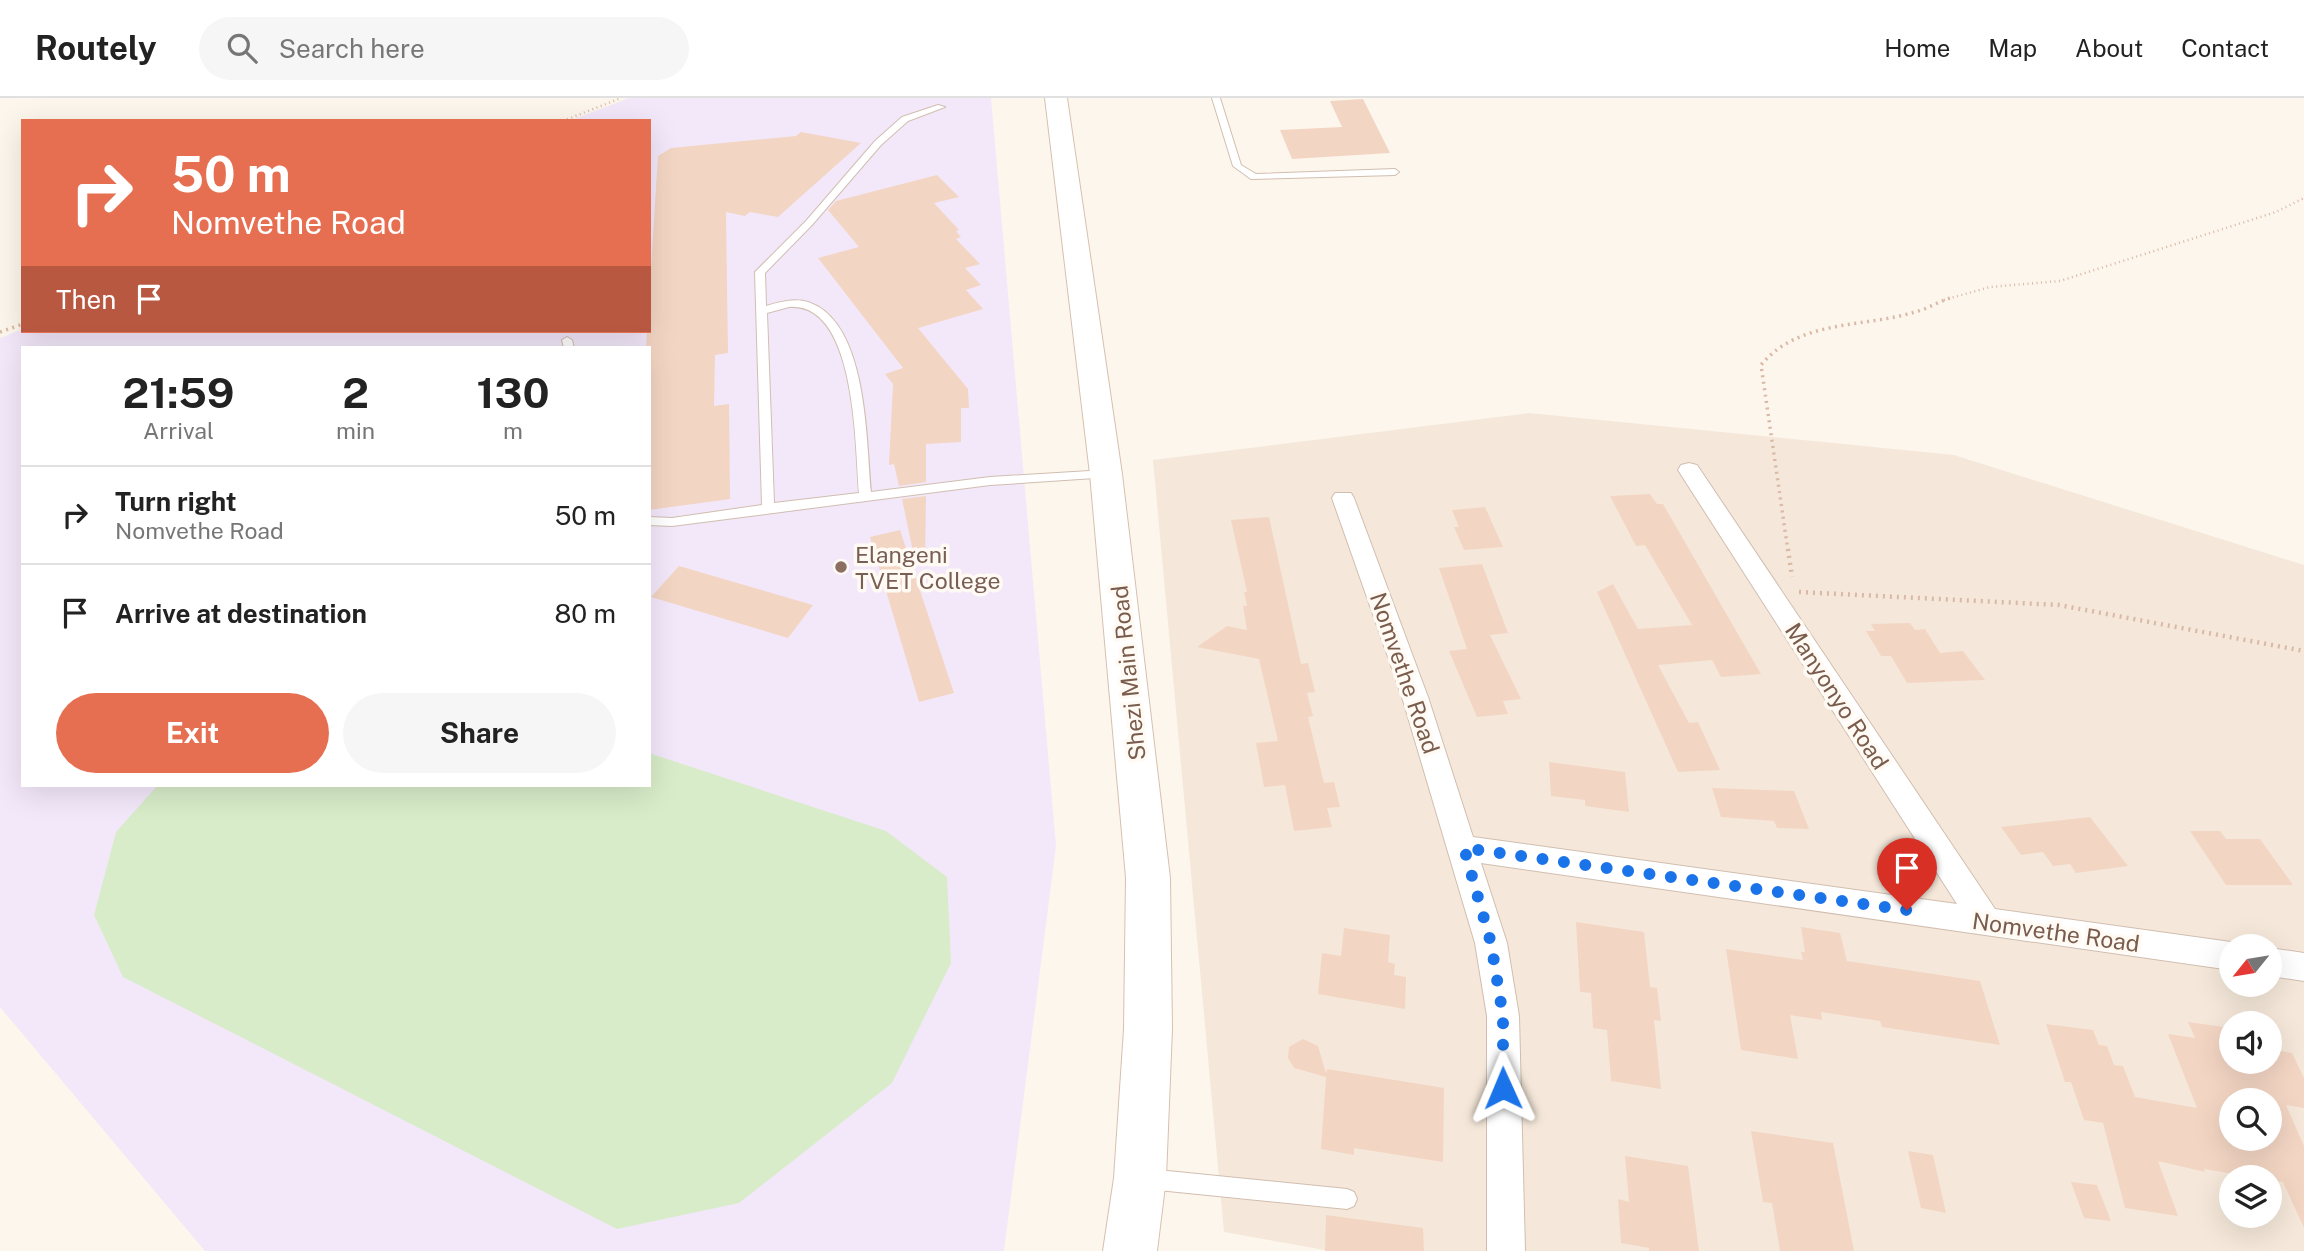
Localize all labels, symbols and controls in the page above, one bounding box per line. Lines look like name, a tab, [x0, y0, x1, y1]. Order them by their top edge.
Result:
search box	[199, 17, 689, 80]
text: Routely	[35, 29, 157, 67]
icon: search	[223, 29, 261, 67]
text: Search here	[279, 33, 425, 64]
text: Home	[1884, 34, 1950, 62]
text: Map	[1988, 34, 2037, 62]
text: About	[2075, 34, 2143, 62]
text: Contact	[2181, 34, 2269, 62]
text: 50 m	[171, 145, 291, 203]
icon: right	[56, 147, 147, 238]
text: Nomvethe Road	[171, 204, 406, 241]
icon: arrive	[130, 280, 168, 318]
text: Then	[56, 284, 116, 315]
text: 21:59	[123, 368, 235, 417]
text: 2	[342, 368, 369, 417]
text: 130	[477, 368, 549, 417]
text: Arrival	[143, 417, 214, 444]
text: min	[336, 417, 375, 444]
text: m	[503, 417, 523, 444]
text: Turn right	[115, 486, 237, 517]
icon: right	[56, 496, 94, 534]
text: 50 m	[555, 500, 616, 531]
text: Nomvethe Road	[115, 517, 284, 544]
place label: Elangeni TVET College	[855, 541, 1001, 594]
marker: Elangeni TVET College	[833, 559, 849, 575]
street label: Shezi Main Road	[1105, 584, 1151, 762]
street label: Nomvethe Road	[1365, 589, 1445, 757]
icon: arrive	[56, 594, 94, 632]
text: Arrive at destination	[115, 598, 367, 629]
text: 80 m	[555, 598, 616, 629]
street label: Manyonyo Road	[1780, 618, 1894, 774]
button: Exit	[56, 693, 329, 773]
button: Share	[343, 693, 616, 773]
pin	[1877, 838, 1937, 910]
icon: arrive	[1888, 849, 1926, 887]
street label: Nomvethe Road	[1971, 907, 2141, 957]
north arrow	[2219, 934, 2282, 998]
map controls	[2219, 934, 2282, 1228]
button: sound	[2219, 1011, 2282, 1074]
position arrow	[1466, 1051, 1540, 1125]
button: search	[2219, 1088, 2282, 1151]
button: layers	[2219, 1165, 2282, 1228]

